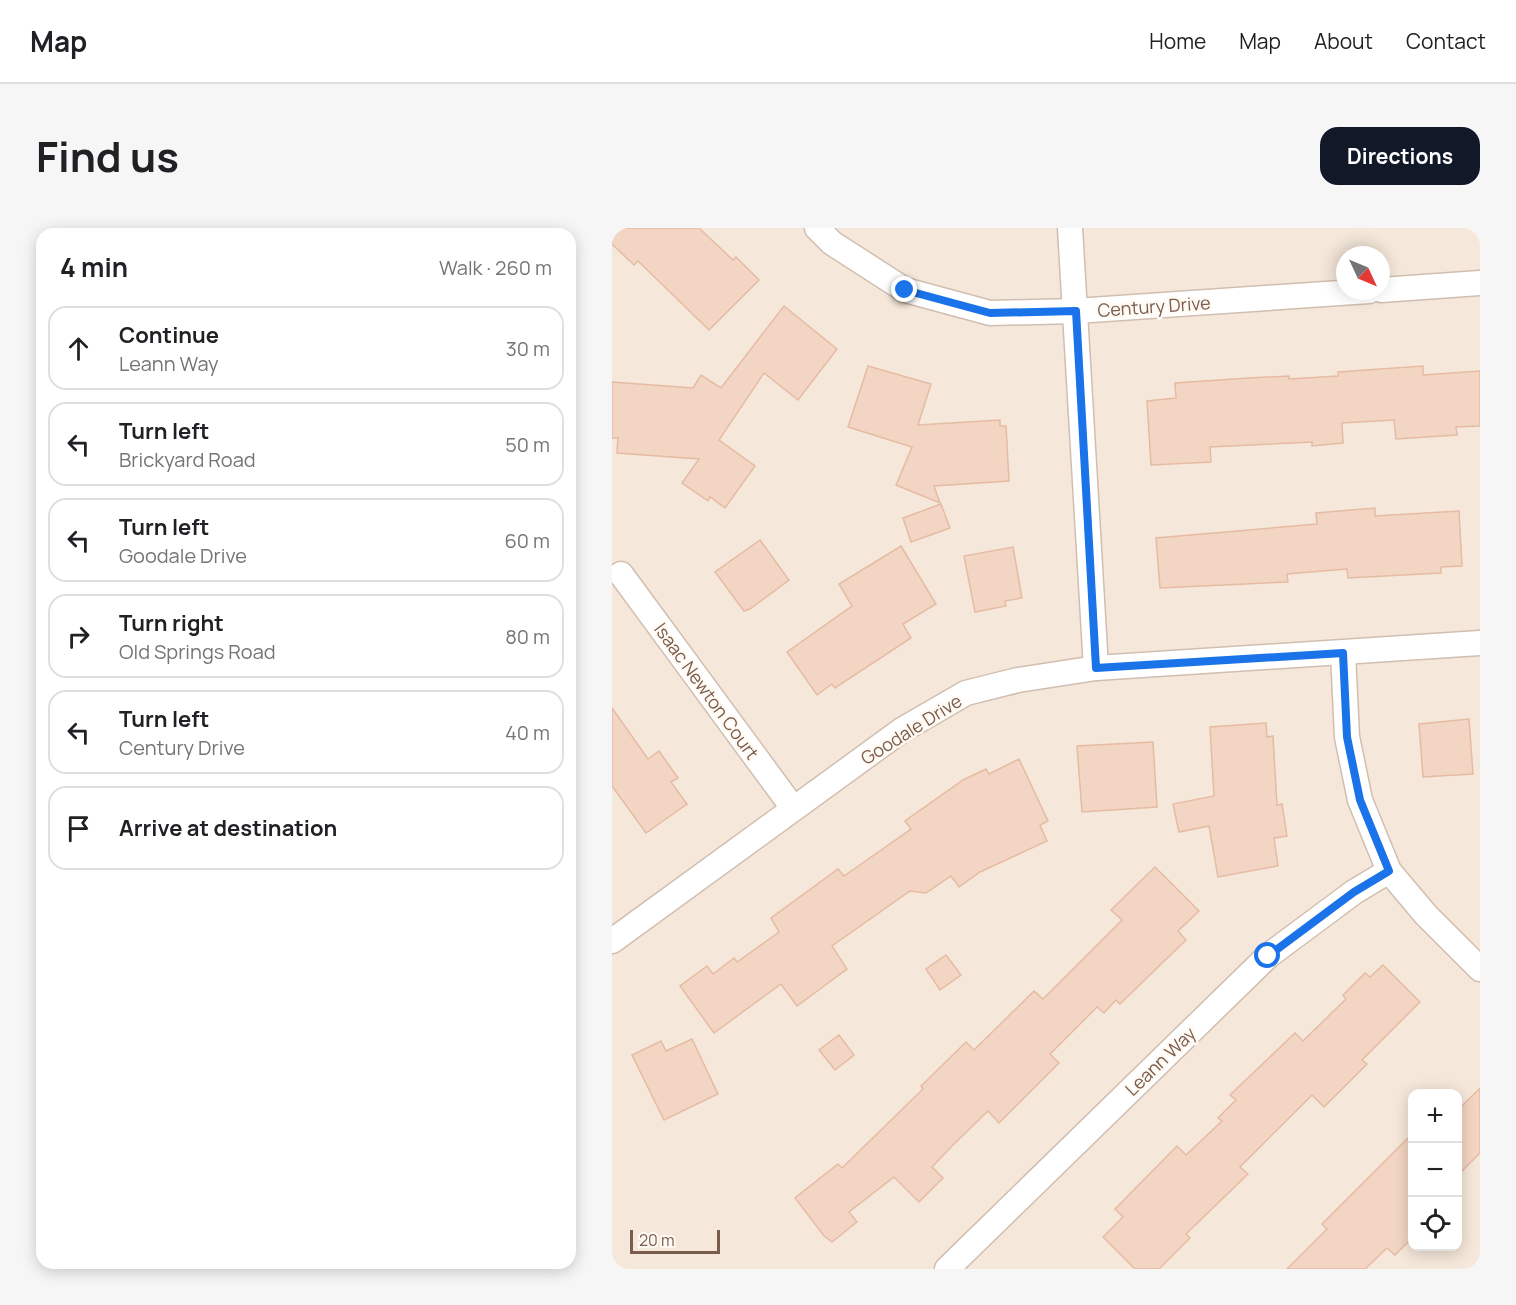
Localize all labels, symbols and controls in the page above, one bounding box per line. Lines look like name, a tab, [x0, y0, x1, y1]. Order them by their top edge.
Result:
text: Map	[30, 22, 87, 60]
text: Home	[1149, 27, 1206, 55]
text: Map	[1239, 27, 1281, 55]
text: About	[1314, 27, 1373, 55]
text: Contact	[1406, 27, 1486, 55]
text: Find us	[36, 127, 179, 185]
button: Directions	[1320, 127, 1480, 185]
north arrow	[1336, 246, 1390, 300]
text: 4 min	[60, 249, 128, 285]
text: Walk · 260 m	[439, 254, 552, 281]
route end	[891, 276, 917, 302]
street label: Century Drive	[1097, 290, 1211, 322]
text: Continue	[119, 320, 219, 350]
icon: ahead	[62, 332, 95, 365]
text: 30 m	[506, 335, 550, 362]
text: Leann Way	[119, 350, 218, 377]
text: Turn left	[119, 416, 209, 446]
icon: left	[62, 428, 95, 461]
text: 50 m	[505, 431, 550, 458]
text: Brickyard Road	[119, 446, 256, 473]
text: Turn left	[119, 512, 209, 542]
icon: left	[62, 524, 95, 557]
text: 60 m	[504, 527, 550, 554]
text: Goodale Drive	[119, 542, 247, 569]
text: Turn right	[119, 608, 224, 638]
street label: Isaac Newton Court	[649, 618, 765, 764]
icon: right	[62, 620, 95, 653]
text: 80 m	[505, 623, 550, 650]
text: Old Springs Road	[119, 638, 276, 665]
street label: Goodale Drive	[856, 688, 966, 770]
text: Turn left	[119, 704, 209, 734]
icon: left	[62, 716, 95, 749]
text: 40 m	[505, 719, 550, 746]
text: Century Drive	[119, 734, 245, 761]
icon: arrive	[62, 812, 95, 845]
text: Arrive at destination	[119, 813, 337, 843]
route start	[1254, 942, 1280, 968]
street label: Leann Way	[1119, 1021, 1201, 1101]
map controls	[1408, 1089, 1462, 1251]
button: +	[1408, 1089, 1462, 1143]
button: −	[1408, 1143, 1462, 1197]
button: locate	[1408, 1197, 1462, 1251]
scale bar	[630, 1227, 720, 1254]
text: 20 m	[639, 1229, 675, 1251]

